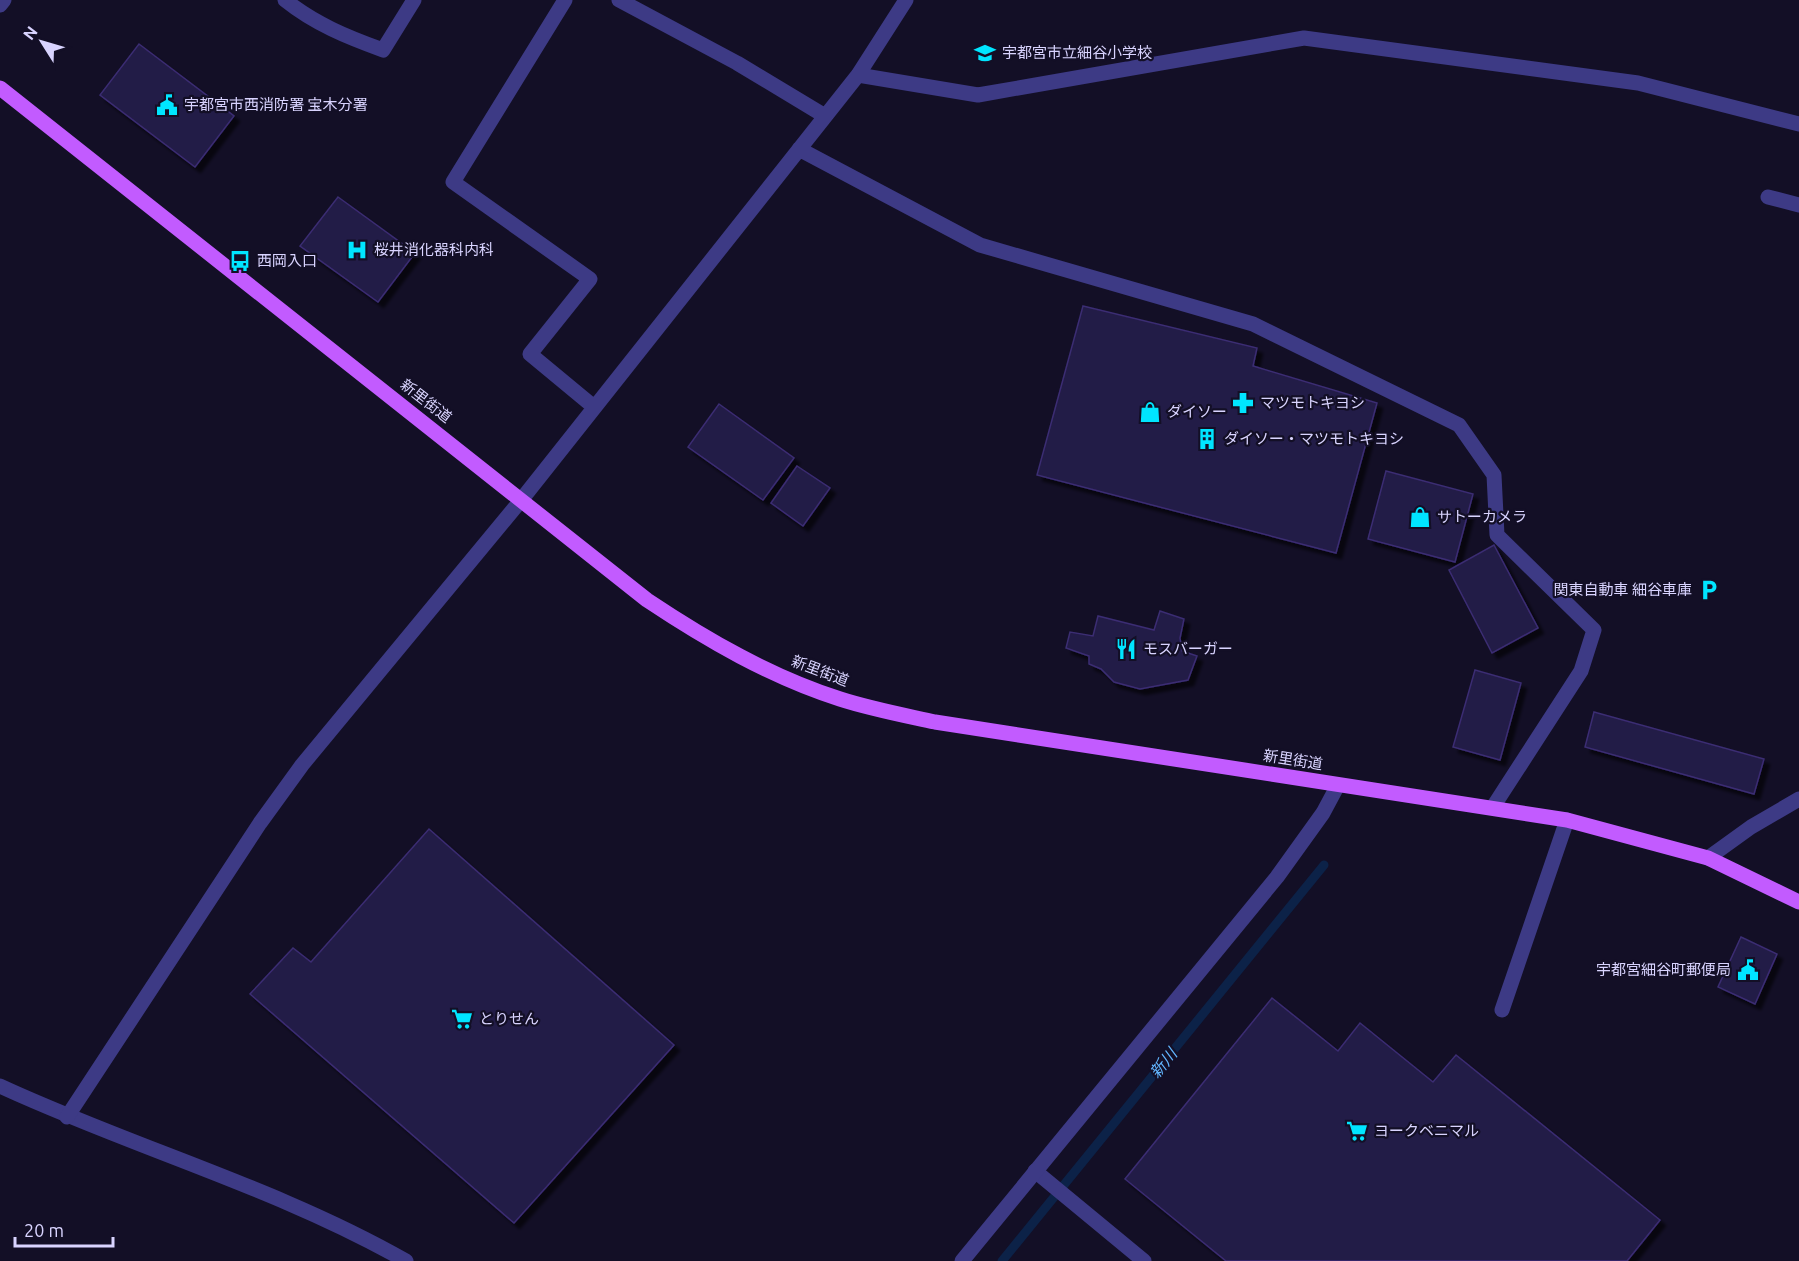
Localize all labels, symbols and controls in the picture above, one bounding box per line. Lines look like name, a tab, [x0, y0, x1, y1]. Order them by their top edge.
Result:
north arrow	[12, 12, 72, 72]
text: N	[19, 23, 41, 43]
school or university icon: 宇都宮市立細谷小学校	[973, 41, 997, 65]
place label: 宇都宮市立細谷小学校	[1002, 44, 1152, 61]
public building icon: 宇都宮市西消防署 宝木分署	[155, 93, 179, 117]
place label: 宇都宮市西消防署 宝木分署	[184, 96, 367, 113]
hospital icon: 桜井消化器科内科	[345, 238, 369, 262]
place label: 桜井消化器科内科	[374, 241, 494, 258]
bus stop icon: 西岡入口	[228, 249, 252, 273]
place label: 西岡入口	[257, 252, 317, 269]
street label: 新里街道	[397, 375, 455, 426]
pharmacy icon: マツモトキヨシ	[1231, 391, 1255, 415]
place label: マツモトキヨシ	[1260, 394, 1365, 411]
shop icon: ダイソー	[1138, 400, 1162, 424]
place label: ダイソー	[1167, 403, 1227, 420]
building icon: ダイソー・マツモトキヨシ	[1195, 427, 1219, 451]
place label: ダイソー・マツモトキヨシ	[1224, 430, 1404, 447]
shop icon: サトーカメラ	[1408, 505, 1432, 529]
place label: サトーカメラ	[1437, 508, 1527, 525]
parking icon: 関東自動車 細谷車庫	[1697, 578, 1721, 602]
place label: 関東自動車 細谷車庫	[1554, 581, 1692, 598]
restaurant icon: モスバーガー	[1114, 637, 1138, 661]
place label: モスバーガー	[1143, 640, 1233, 657]
street label: 新里街道	[789, 652, 851, 689]
street label: 新里街道	[1262, 746, 1324, 773]
public building icon: 宇都宮細谷町郵便局	[1736, 958, 1760, 982]
place label: 宇都宮細谷町郵便局	[1596, 961, 1731, 978]
supermarket icon: とりせん	[450, 1007, 474, 1031]
place label: とりせん	[479, 1010, 539, 1027]
water label: 新川	[1146, 1043, 1181, 1081]
supermarket icon: ヨークベニマル	[1345, 1119, 1369, 1143]
place label: ヨークベニマル	[1374, 1122, 1479, 1139]
scale bar	[15, 1210, 112, 1248]
text: 20 m	[24, 1220, 64, 1240]

